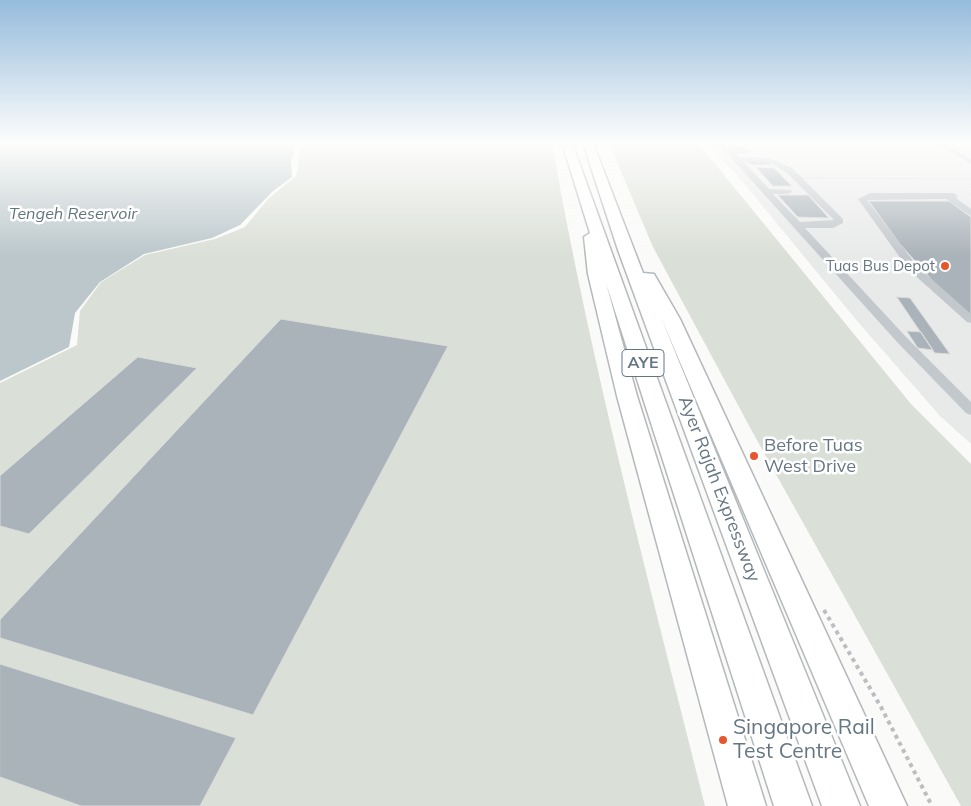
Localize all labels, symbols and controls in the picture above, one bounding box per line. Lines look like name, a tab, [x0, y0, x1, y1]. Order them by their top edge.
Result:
water label: Tengeh Reservoir	[9, 204, 137, 224]
place label: Tuas Bus Depot	[826, 257, 935, 275]
marker: Tuas Bus Depot	[939, 260, 951, 272]
road number: AYE	[622, 349, 664, 376]
street label: Ayer Rajah Expressway	[674, 393, 764, 585]
place label: Before Tuas West Drive	[764, 435, 863, 478]
marker: Before Tuas West Drive	[748, 450, 760, 462]
place label: Singapore Rail Test Centre	[733, 715, 875, 765]
marker: Singapore Rail Test Centre	[717, 734, 729, 746]

